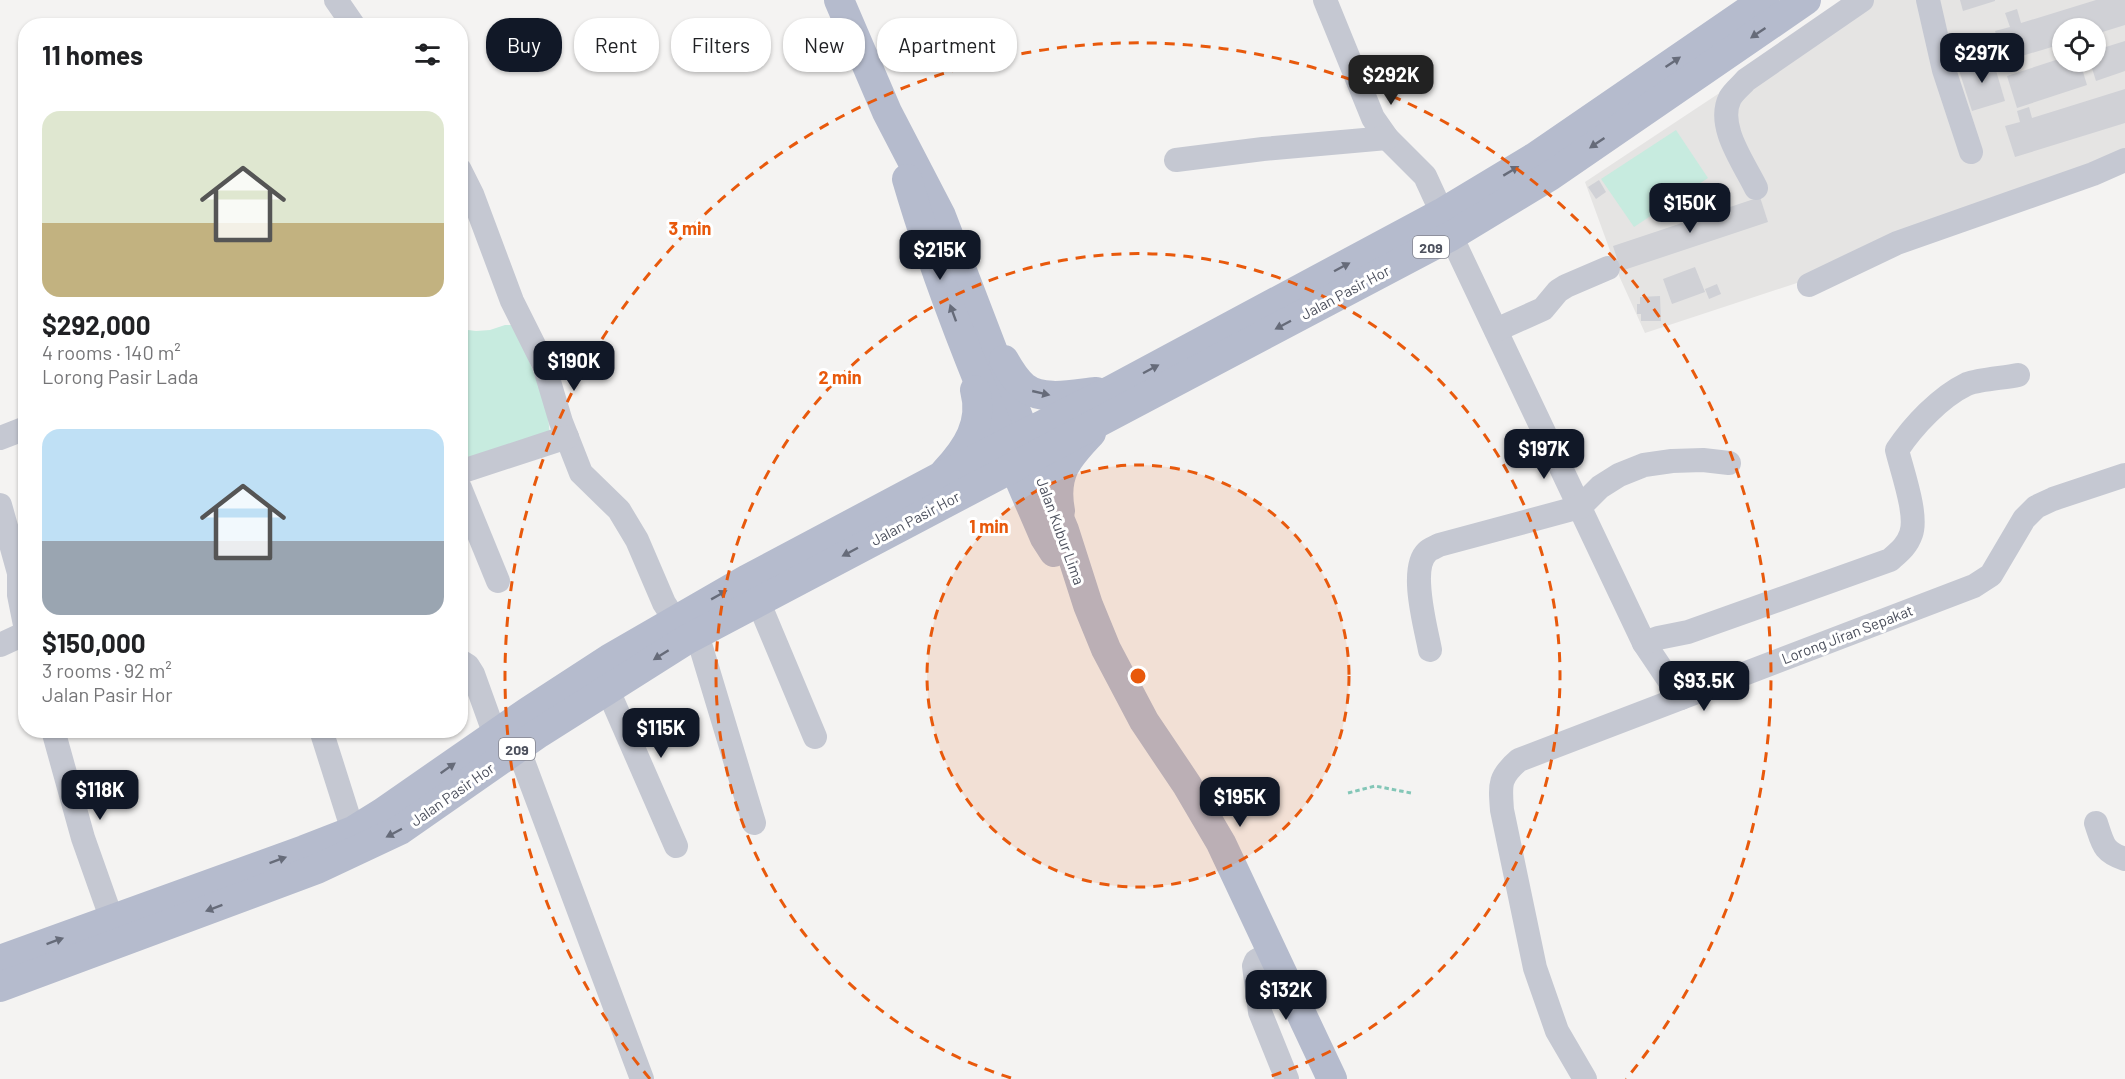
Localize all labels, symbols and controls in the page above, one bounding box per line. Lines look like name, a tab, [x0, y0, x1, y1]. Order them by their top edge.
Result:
chip: Buy	[486, 18, 562, 72]
chip: Rent	[574, 18, 659, 72]
chip: Filters	[671, 18, 771, 72]
chip: New	[783, 18, 865, 72]
chip: Apartment	[877, 18, 1017, 72]
map controls	[2052, 18, 2106, 72]
button: locate	[2052, 18, 2106, 72]
one-way arrow	[1750, 27, 1766, 38]
pin: $297K	[1940, 33, 2024, 84]
icon: filters	[411, 38, 444, 71]
text: 11 homes	[42, 39, 143, 70]
text: $297K	[1954, 40, 2010, 64]
pin: $292K	[1349, 55, 1433, 106]
one-way arrow	[1665, 57, 1681, 68]
text: $292K	[1363, 62, 1419, 86]
one-way arrow	[1590, 137, 1606, 149]
icon: home	[189, 150, 297, 258]
one-way arrow	[1503, 166, 1519, 177]
pin: $150K	[1648, 183, 1732, 234]
text: $150K	[1663, 190, 1717, 214]
text: 3 min	[669, 217, 711, 239]
pin: $215K	[898, 230, 982, 281]
road number: 209	[1413, 236, 1449, 258]
text: $215K	[914, 237, 966, 261]
street label: Jalan Pasir Hor	[1298, 261, 1393, 323]
one-way arrow	[1333, 262, 1350, 272]
one-way arrow	[947, 304, 957, 322]
text: $292,000	[42, 309, 150, 340]
one-way arrow	[1274, 319, 1292, 329]
text: 4 rooms · 140 m²	[42, 340, 181, 364]
pin: $190K	[532, 341, 616, 392]
text: $190K	[547, 348, 601, 372]
text: Lorong Pasir Lada	[42, 364, 199, 388]
one-way arrow	[1143, 364, 1160, 374]
text: 2 min	[818, 366, 862, 388]
one-way arrow	[1032, 388, 1050, 398]
pin: $197K	[1502, 429, 1586, 480]
text: $197K	[1518, 436, 1570, 460]
icon: home	[189, 468, 297, 576]
street label: Jalan Kubur Lima	[1033, 475, 1089, 587]
street label: Jalan Pasir Hor	[868, 487, 963, 549]
text: 1 min	[969, 515, 1009, 537]
one-way arrow	[842, 547, 859, 557]
one-way arrow	[711, 590, 728, 600]
street label: Lorong Jiran Sepakat	[1779, 601, 1915, 667]
text: $150,000	[42, 627, 146, 658]
one-way arrow	[653, 650, 669, 661]
text: 3 rooms · 92 m²	[42, 658, 172, 682]
pin: $93.5K	[1655, 661, 1753, 712]
centre of rings	[1128, 666, 1148, 686]
text: $93.5K	[1673, 668, 1735, 692]
text: Jalan Pasir Hor	[42, 682, 173, 706]
pin: $115K	[619, 708, 703, 759]
text: $115K	[636, 715, 686, 739]
road number: 209	[499, 738, 535, 760]
street label: Jalan Pasir Hor	[407, 758, 498, 829]
one-way arrow	[440, 762, 456, 774]
pin: $118K	[58, 770, 142, 821]
text: $118K	[75, 777, 125, 801]
pin: $195K	[1198, 777, 1282, 828]
text: $195K	[1214, 784, 1266, 808]
one-way arrow	[385, 828, 402, 838]
one-way arrow	[269, 854, 287, 864]
one-way arrow	[205, 904, 223, 913]
one-way arrow	[46, 935, 64, 945]
pin: $132K	[1244, 970, 1328, 1021]
text: $132K	[1259, 977, 1313, 1001]

